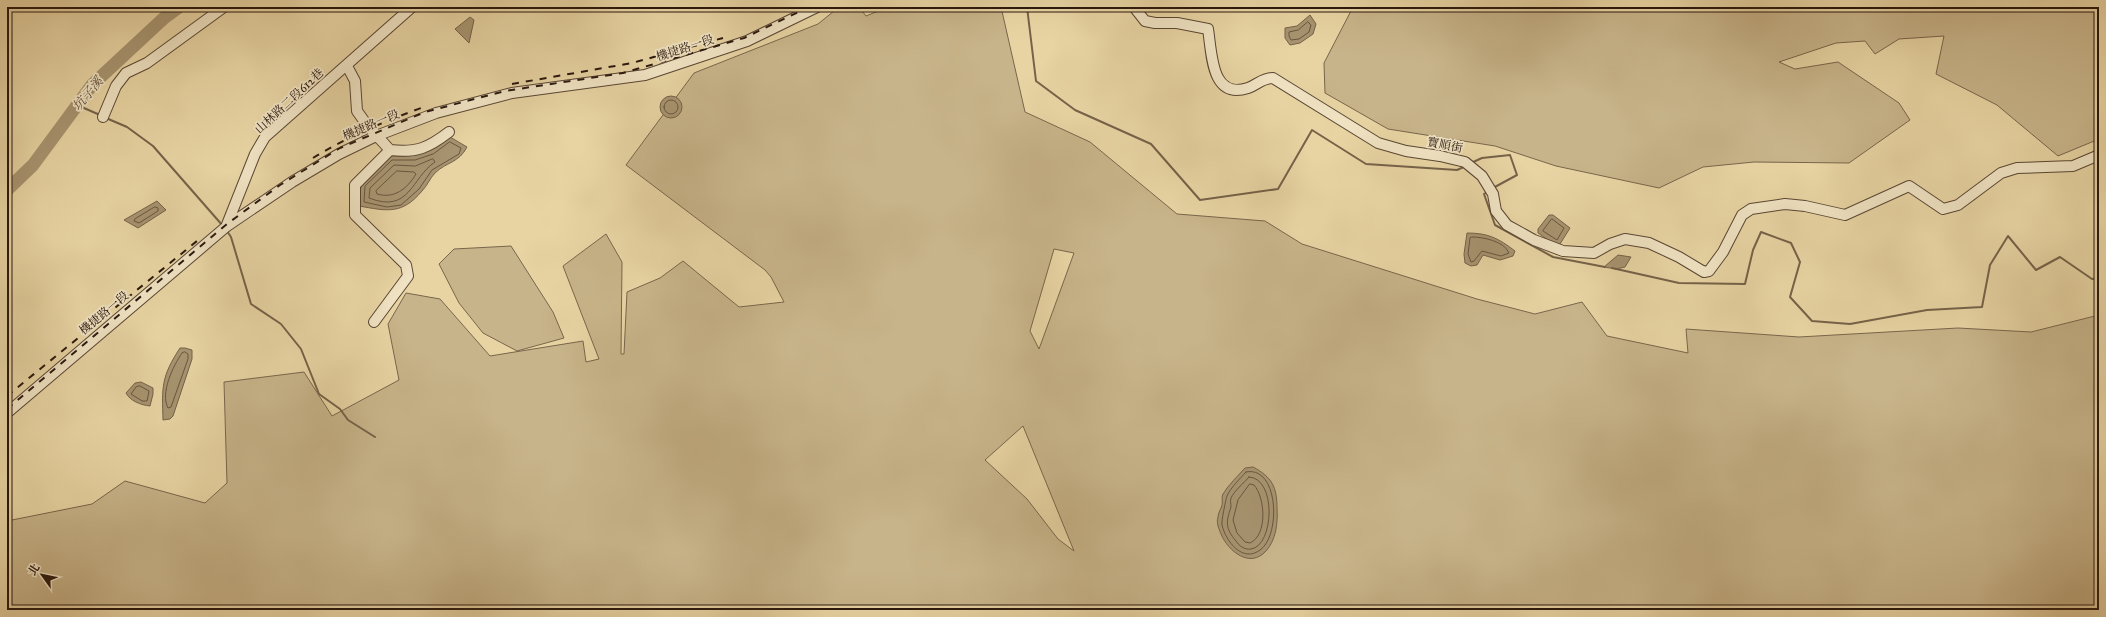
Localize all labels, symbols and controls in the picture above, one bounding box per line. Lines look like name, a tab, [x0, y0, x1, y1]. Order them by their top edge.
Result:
street label: 機捷路一段	[654, 32, 716, 64]
street label: 山林路二段612巷	[252, 66, 326, 136]
water label: 坑子溪	[69, 72, 108, 114]
street label: 機捷路一段	[341, 107, 401, 143]
street label: 寶順街	[1426, 135, 1465, 155]
street label: 機捷路一段	[77, 288, 131, 338]
north arrow	[22, 555, 62, 595]
text: 北	[26, 562, 42, 578]

